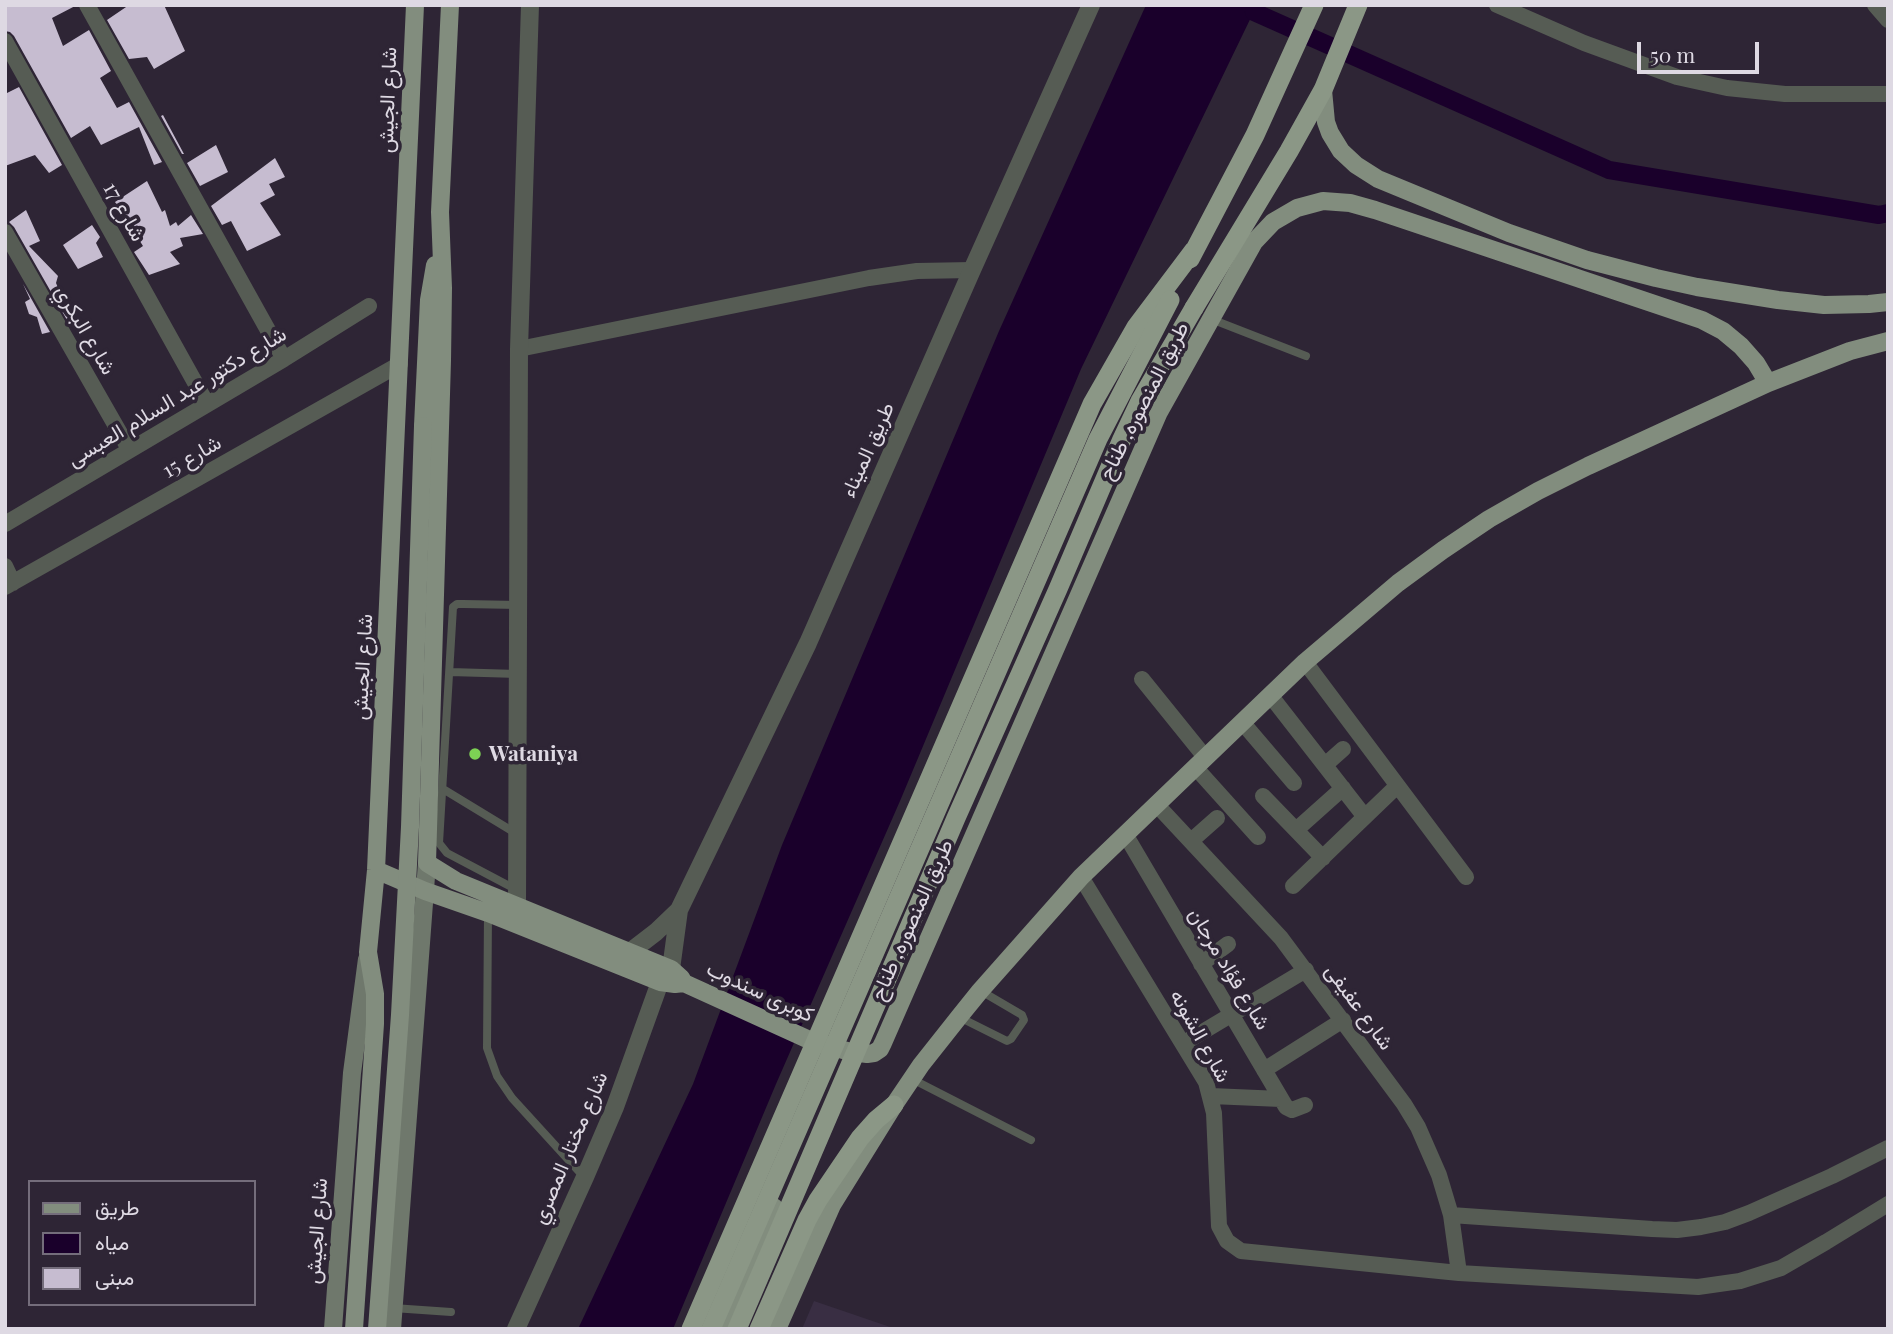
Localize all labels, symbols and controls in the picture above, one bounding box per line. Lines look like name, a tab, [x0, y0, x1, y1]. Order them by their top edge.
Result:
scale bar	[1641, 28, 1764, 72]
text: 50 m	[1650, 40, 1695, 68]
street label: شارع الجيش	[374, 46, 402, 154]
street label: شارع 17	[98, 178, 150, 246]
street label: شارع البكري	[49, 281, 121, 379]
street label: طريق المنصوره, طناح	[1093, 318, 1195, 484]
street label: شارع دكتور عبد السلام العبسى	[63, 322, 291, 472]
street label: طريق الميناء	[836, 399, 900, 501]
street label: شارع 15	[158, 430, 226, 484]
street label: شارع الجيش	[348, 613, 378, 721]
place label: Wataniya	[489, 741, 578, 767]
marker: Wataniya	[467, 746, 483, 762]
street label: طريق المنصوره, طناح	[865, 836, 959, 1004]
street label: شارع فؤاد مرجان	[1183, 903, 1275, 1035]
street label: كوبرى سندوب	[702, 956, 818, 1028]
street label: شارع عفيفى	[1319, 959, 1399, 1055]
street label: شارع الشونه	[1164, 985, 1236, 1087]
street label: شارع مختار المصري	[527, 1068, 613, 1228]
street label: شارع الجيش	[301, 1177, 333, 1285]
legend	[28, 1180, 256, 1306]
text: طريق	[95, 1192, 140, 1220]
text: مياه	[95, 1227, 129, 1255]
text: مبنى	[95, 1262, 134, 1290]

